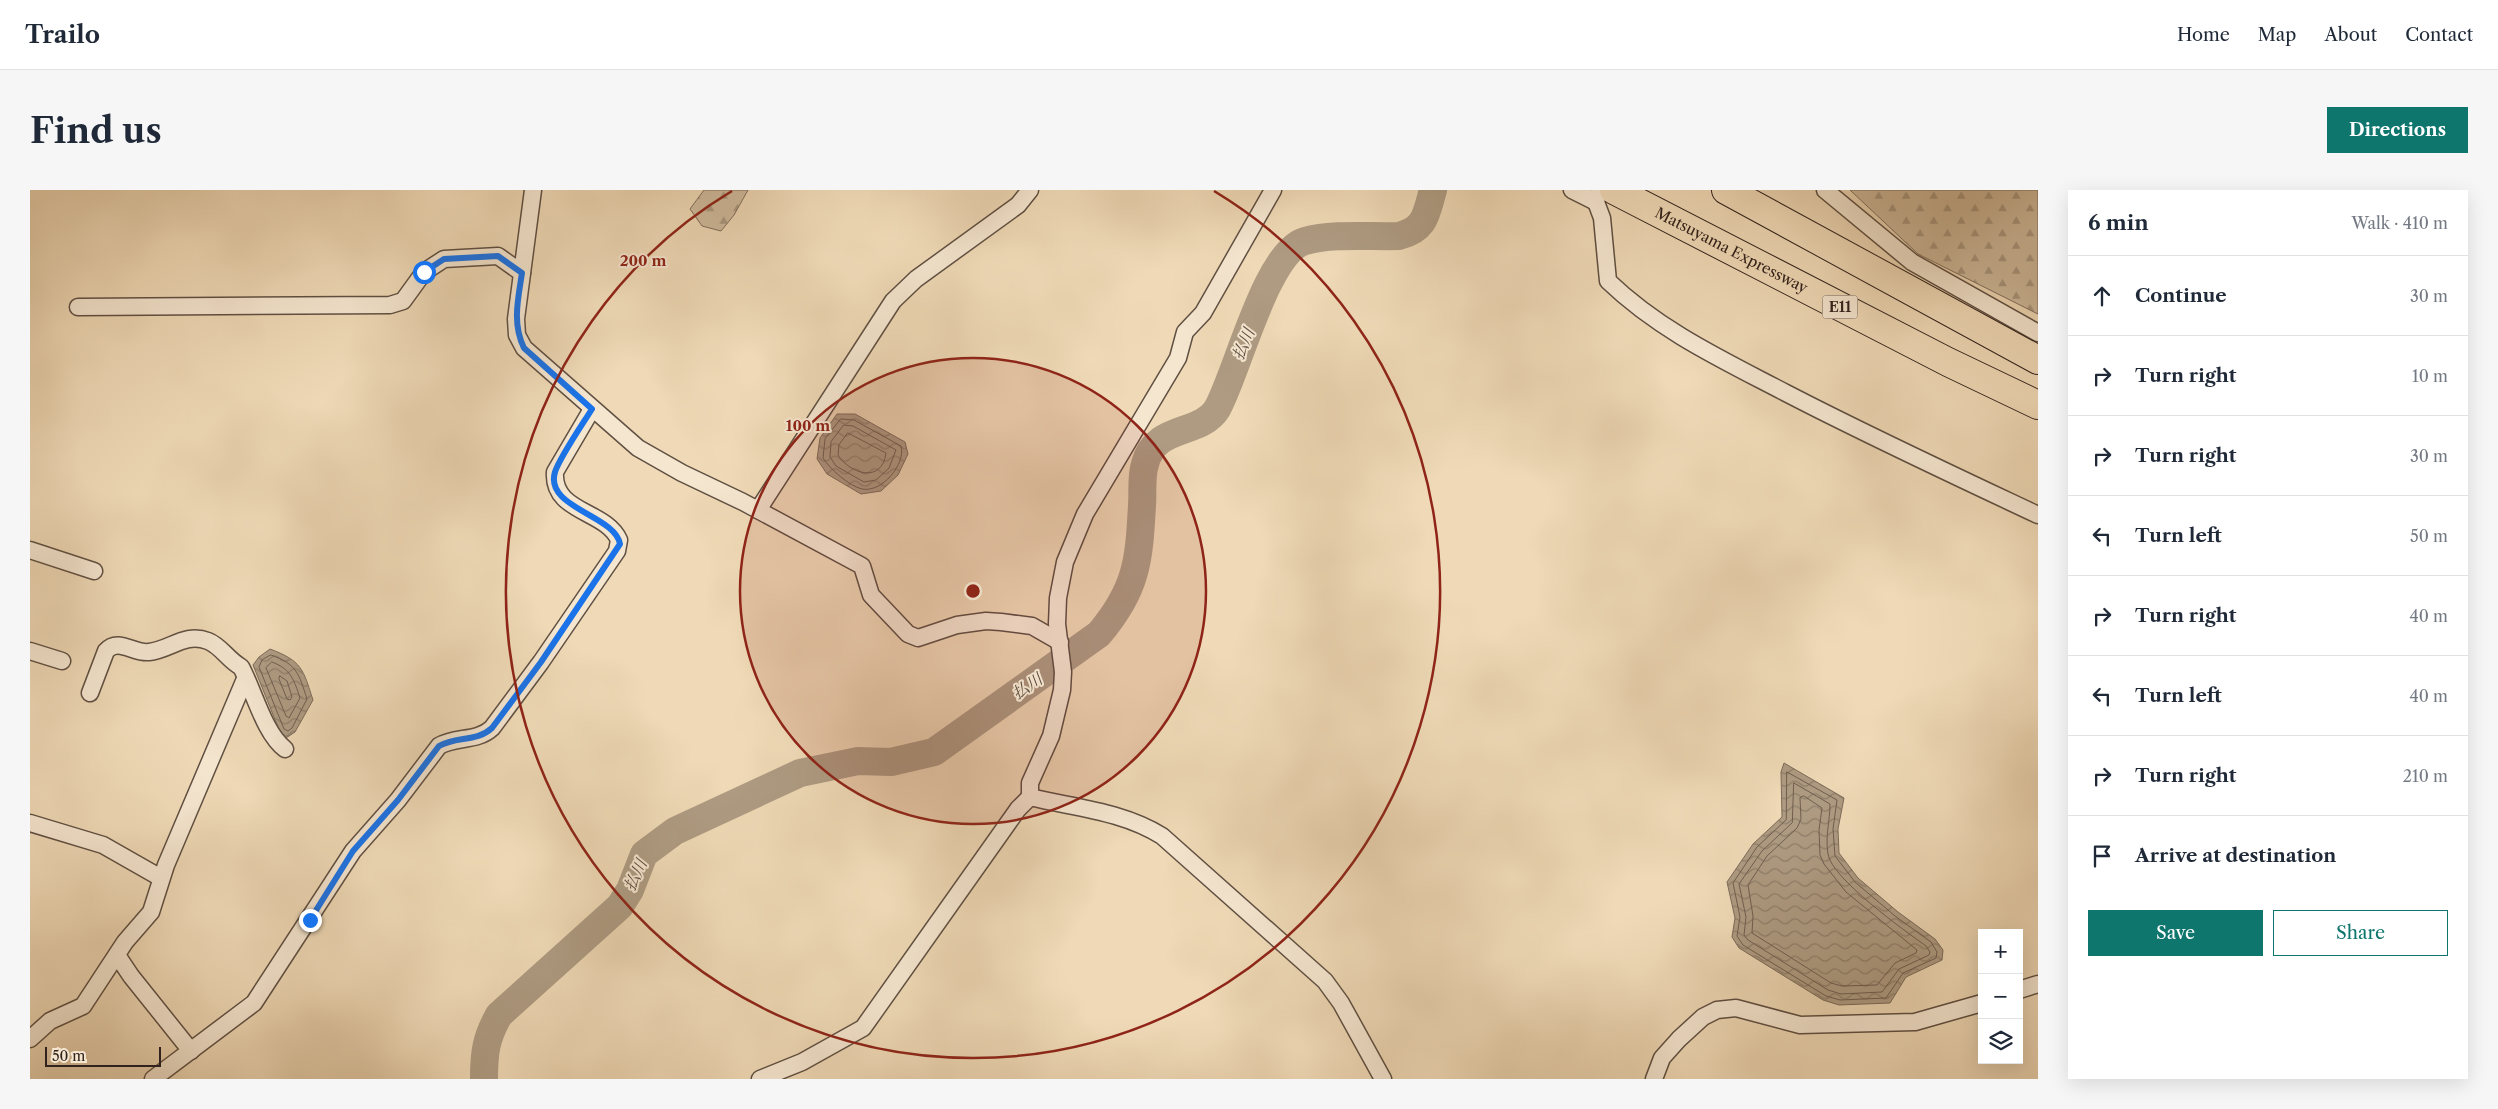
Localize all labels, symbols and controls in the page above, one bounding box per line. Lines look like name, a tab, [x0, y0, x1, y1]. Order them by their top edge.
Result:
text: Trailo	[25, 20, 100, 49]
text: Home	[2177, 24, 2230, 46]
text: Map	[2258, 24, 2296, 46]
text: About	[2324, 24, 2377, 46]
text: Contact	[2405, 24, 2473, 46]
button: Directions	[2327, 107, 2468, 153]
text: Find us	[30, 109, 162, 152]
street label: Matsuyama Expressway	[1652, 203, 1812, 297]
text: 6 min	[2088, 210, 2149, 235]
text: Walk · 410 m	[2351, 213, 2448, 233]
text: 200 m	[620, 251, 666, 270]
route start	[413, 261, 436, 284]
icon: ahead	[2088, 282, 2116, 310]
text: Continue	[2135, 284, 2227, 307]
text: 30 m	[2410, 286, 2448, 306]
road number: E11	[1822, 295, 1858, 318]
water label: 払川	[1228, 324, 1259, 363]
icon: right	[2088, 362, 2116, 390]
text: Turn right	[2135, 364, 2236, 387]
text: 10 m	[2412, 366, 2448, 386]
text: 100 m	[786, 416, 830, 435]
icon: right	[2088, 442, 2116, 470]
text: Turn right	[2135, 444, 2236, 467]
text: 30 m	[2410, 446, 2448, 466]
icon: left	[2088, 522, 2116, 550]
text: Turn left	[2135, 524, 2222, 547]
text: 50 m	[2410, 526, 2448, 546]
centre of rings	[964, 582, 982, 600]
icon: right	[2088, 602, 2116, 630]
text: Turn right	[2135, 604, 2236, 627]
text: 40 m	[2409, 606, 2448, 626]
water label: 払川	[1008, 667, 1047, 703]
icon: left	[2088, 682, 2116, 710]
text: Turn left	[2135, 684, 2222, 707]
text: 40 m	[2409, 686, 2448, 706]
icon: right	[2088, 762, 2116, 790]
text: Turn right	[2135, 764, 2236, 787]
text: 210 m	[2403, 766, 2448, 786]
icon: arrive	[2088, 842, 2116, 870]
text: Arrive at destination	[2135, 844, 2336, 867]
water label: 払川	[619, 854, 652, 894]
route end	[299, 909, 322, 932]
button: Save	[2088, 910, 2263, 956]
button: Share	[2273, 910, 2448, 956]
map controls	[1978, 929, 2023, 1064]
button: +	[1978, 929, 2023, 974]
button: −	[1978, 974, 2023, 1019]
button: layers	[1978, 1019, 2023, 1064]
scale bar	[45, 1044, 161, 1067]
text: 50 m	[52, 1047, 85, 1065]

